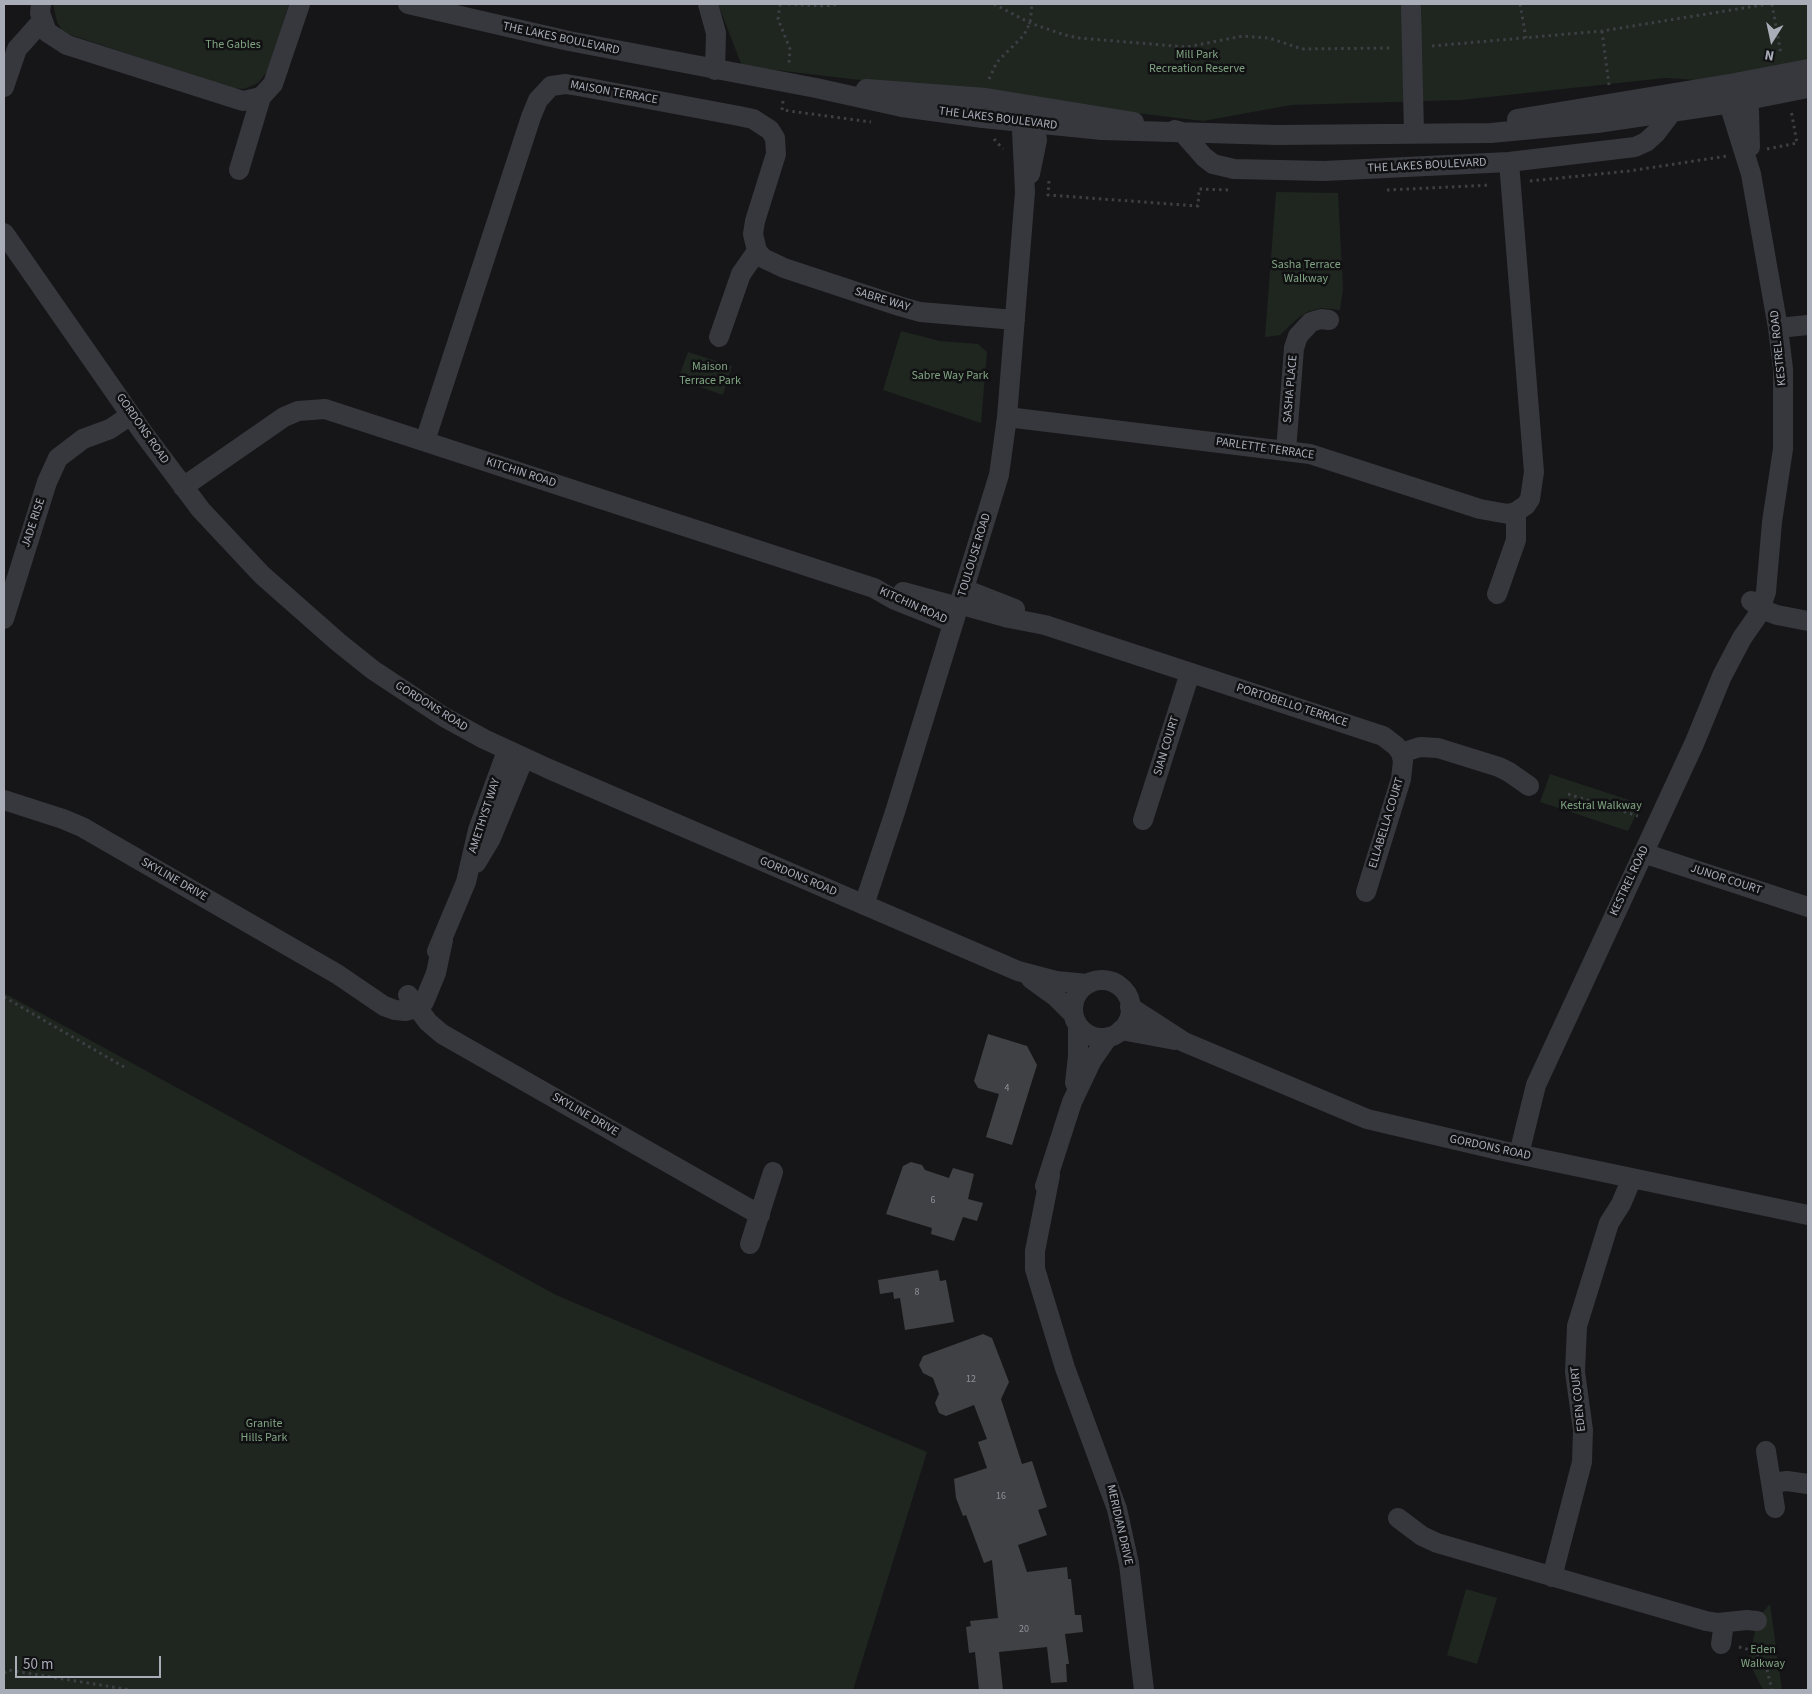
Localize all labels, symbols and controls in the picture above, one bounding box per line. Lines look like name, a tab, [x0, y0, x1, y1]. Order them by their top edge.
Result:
north arrow	[1747, 15, 1797, 65]
street label: THE LAKES BOULEVARD	[501, 20, 621, 58]
park label: The Gables	[205, 38, 261, 52]
text: N	[1763, 44, 1776, 65]
park label: Mill Park Recreation Reserve	[1149, 48, 1245, 76]
street label: MAISON TERRACE	[569, 78, 659, 108]
street label: THE LAKES BOULEVARD	[938, 105, 1058, 133]
street label: THE LAKES BOULEVARD	[1367, 156, 1487, 176]
park label: Sasha Terrace Walkway	[1271, 258, 1341, 286]
street label: SABRE WAY	[853, 285, 911, 315]
street label: KESTREL ROAD	[1768, 310, 1790, 386]
street label: SASHA PLACE	[1281, 354, 1301, 424]
park label: Maison Terrace Park	[679, 360, 741, 388]
park label: Sabre Way Park	[911, 369, 989, 383]
street label: GORDONS ROAD	[112, 391, 172, 467]
street label: PARLETTE TERRACE	[1215, 435, 1315, 463]
street label: KITCHIN ROAD	[484, 455, 558, 491]
street label: JADE RISE	[19, 496, 49, 550]
street label: TOULOUSE ROAD	[955, 511, 995, 599]
street label: KITCHIN ROAD	[877, 585, 949, 627]
street label: GORDONS ROAD	[392, 679, 470, 735]
street label: PORTOBELLO TERRACE	[1234, 681, 1350, 731]
street label: SIAN COURT	[1151, 714, 1183, 778]
street label: ELLABELLA COURT	[1366, 776, 1408, 870]
street label: AMETHYST WAY	[466, 777, 504, 855]
park label: Kestral Walkway	[1560, 799, 1642, 813]
street label: KESTREL ROAD	[1607, 844, 1653, 918]
street label: GORDONS ROAD	[757, 854, 839, 900]
street label: SKYLINE DRIVE	[138, 855, 210, 905]
street label: JUNOR COURT	[1689, 862, 1763, 898]
house number: 4	[1005, 1083, 1009, 1095]
street label: SKYLINE DRIVE	[549, 1090, 621, 1140]
street label: GORDONS ROAD	[1448, 1132, 1532, 1164]
house number: 6	[931, 1195, 935, 1207]
house number: 8	[915, 1287, 919, 1299]
street label: EDEN COURT	[1568, 1366, 1590, 1432]
house number: 12	[966, 1374, 976, 1386]
park label: Granite Hills Park	[241, 1417, 287, 1445]
street label: MERIDIAN DRIVE	[1103, 1483, 1135, 1567]
house number: 16	[996, 1491, 1006, 1503]
house number: 20	[1019, 1624, 1029, 1636]
park label: Eden Walkway	[1741, 1643, 1785, 1671]
scale bar	[18, 1646, 164, 1678]
text: 50 m	[23, 1654, 53, 1675]

